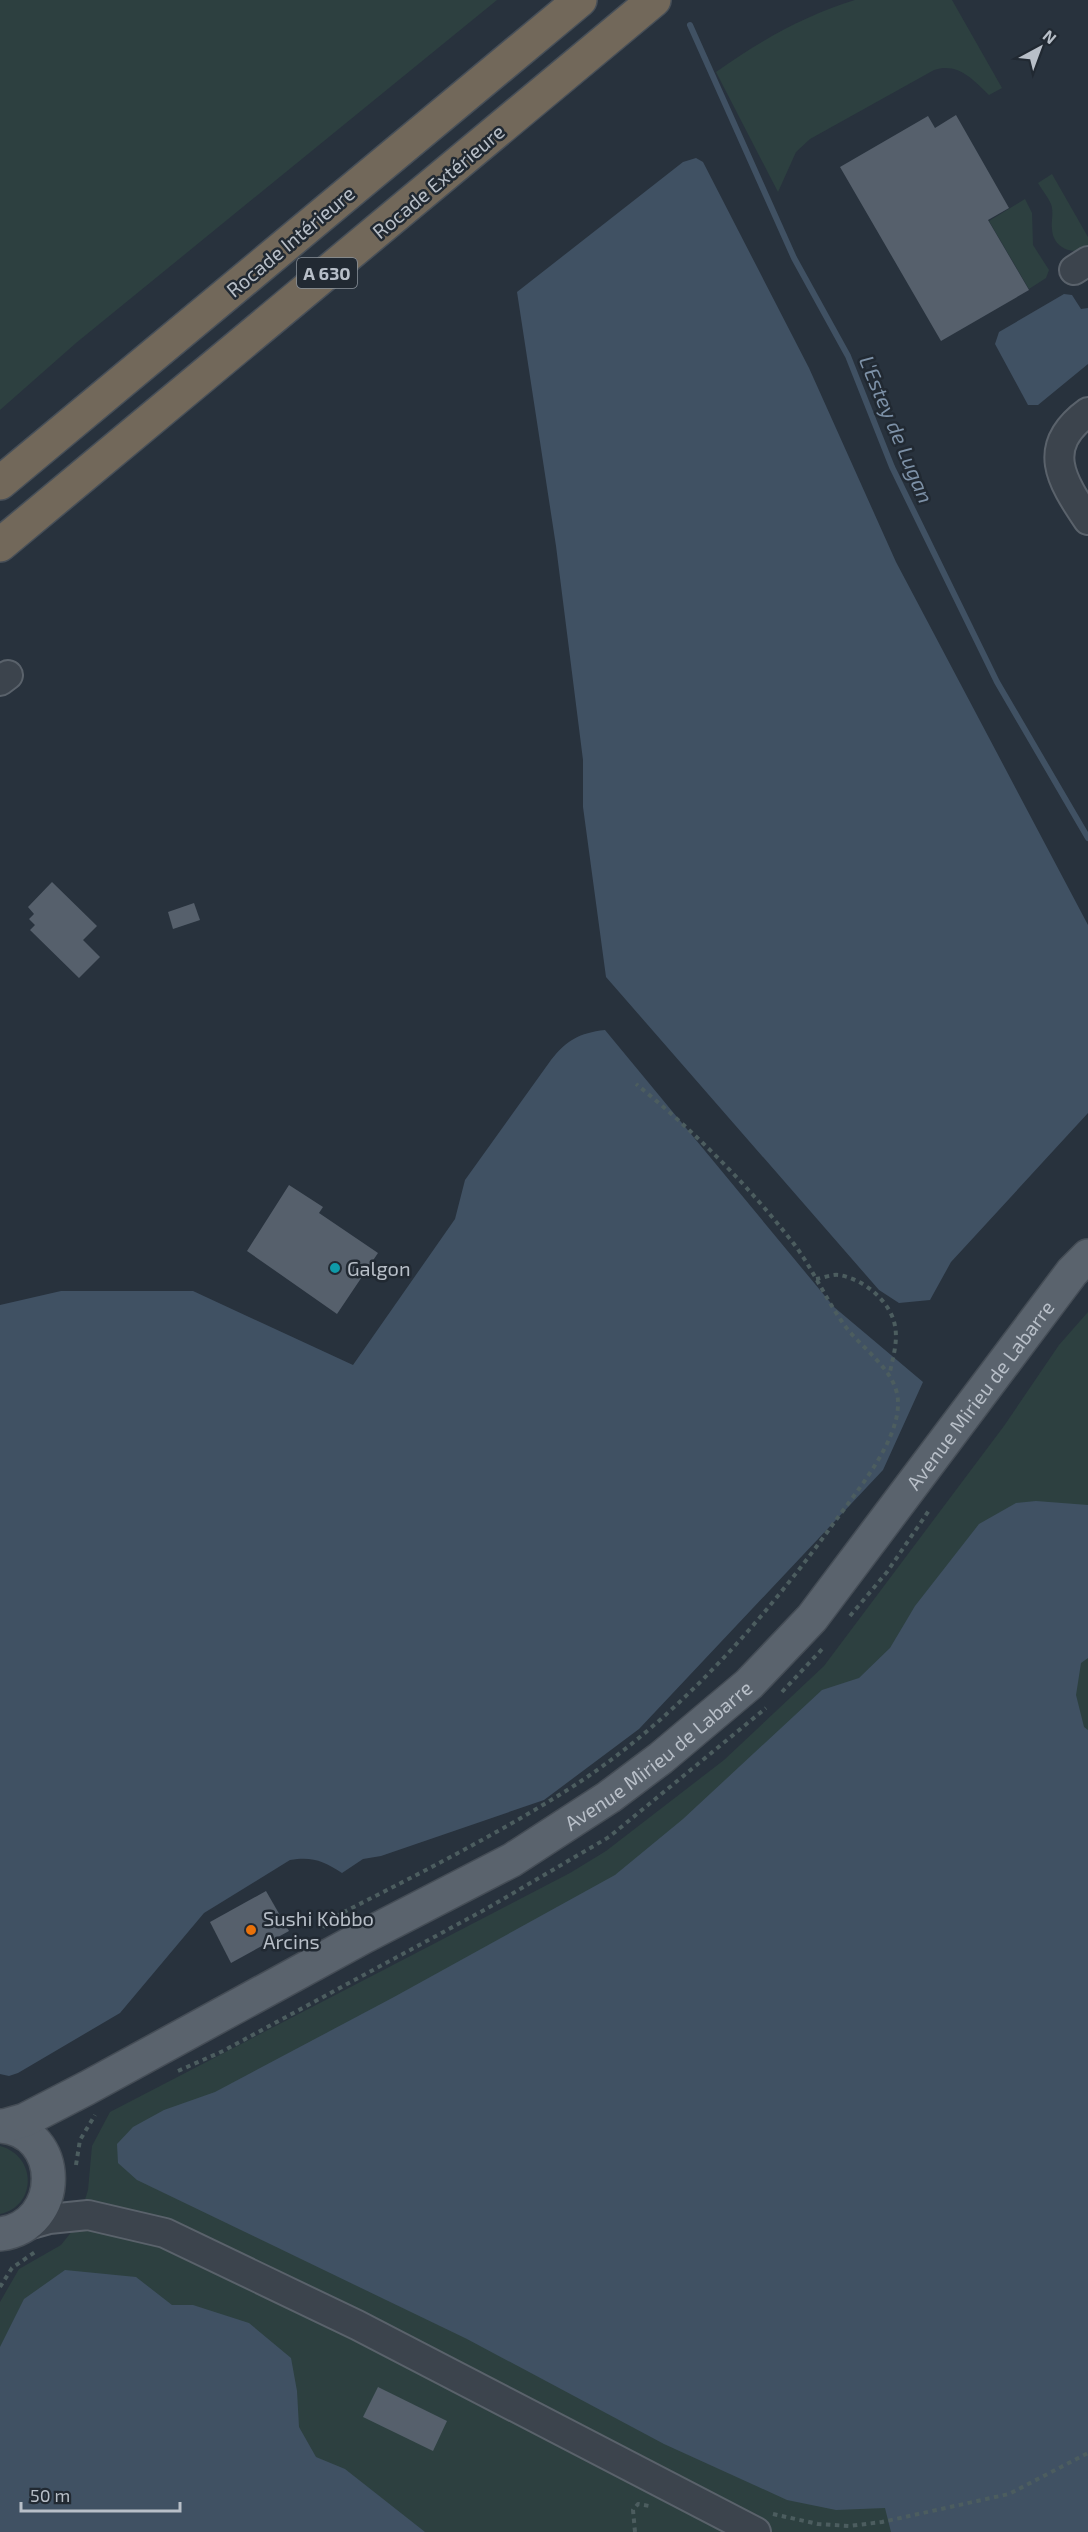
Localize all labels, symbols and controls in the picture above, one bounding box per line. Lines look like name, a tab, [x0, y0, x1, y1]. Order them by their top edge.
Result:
north arrow	[1010, 18, 1070, 78]
text: N	[1040, 25, 1061, 47]
street label: Rocade Extérieure	[367, 119, 509, 243]
street label: Rocade Intérieure	[221, 180, 359, 302]
road number: A 630	[297, 258, 357, 288]
water label: L'Estey de Lugan	[854, 352, 939, 507]
place label: Galgon	[347, 1256, 411, 1280]
marker: Galgon	[328, 1261, 342, 1275]
street label: Avenue Mirieu de Labarre	[901, 1295, 1059, 1494]
street label: Avenue Mirieu de Labarre	[560, 1675, 756, 1835]
place label: Sushi Kòbbo Arcins	[263, 1906, 374, 1953]
marker: Sushi Kòbbo Arcins	[244, 1923, 258, 1937]
scale bar	[21, 2475, 180, 2513]
text: 50 m	[30, 2484, 70, 2506]

